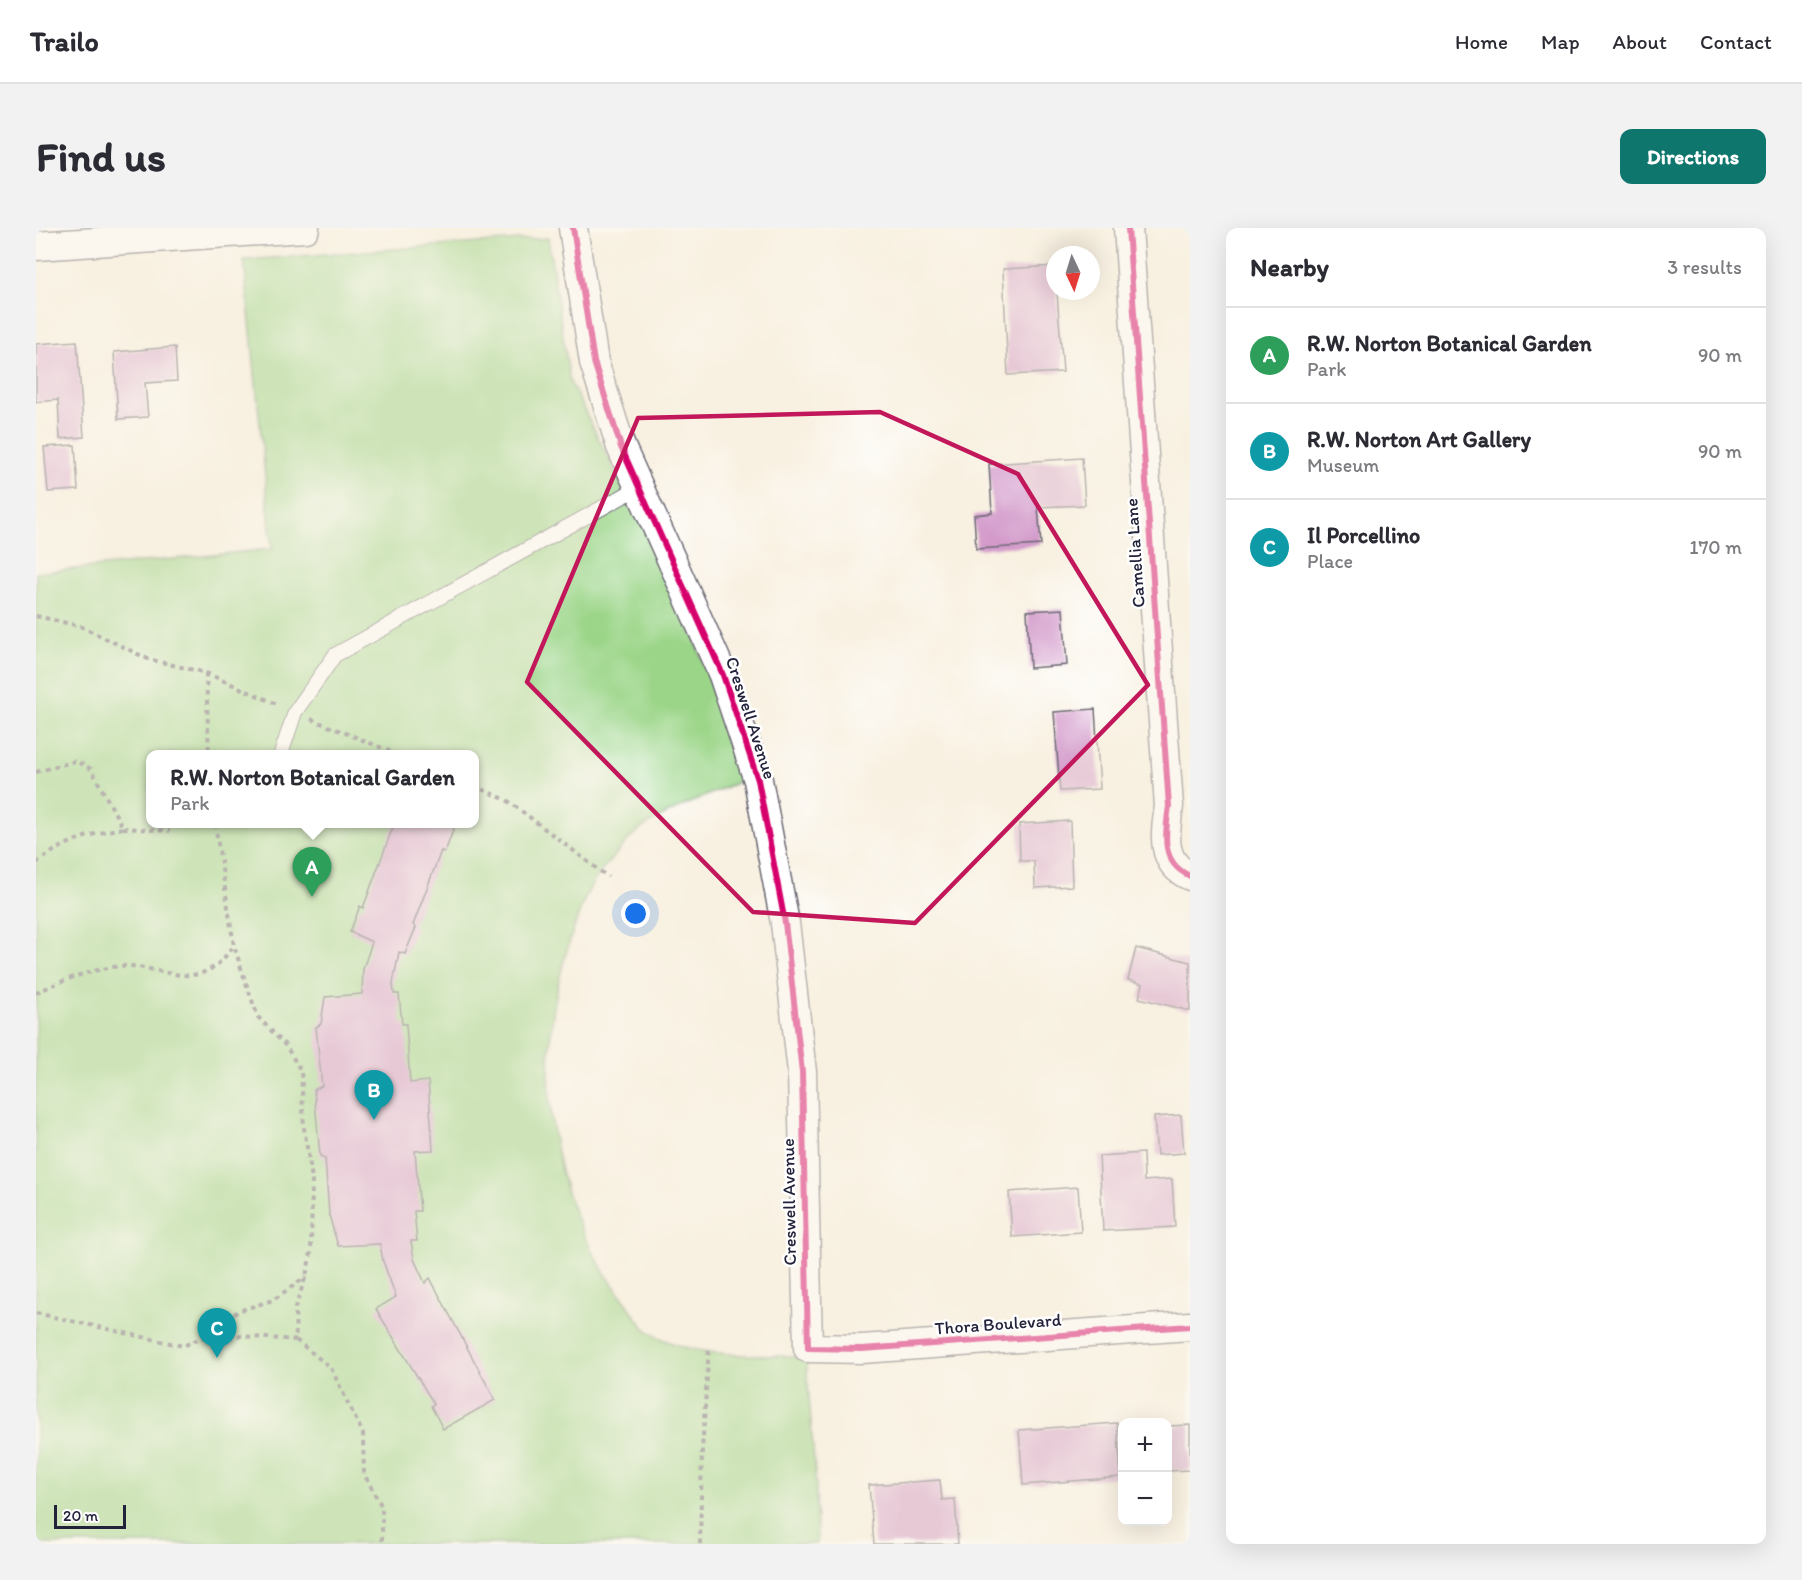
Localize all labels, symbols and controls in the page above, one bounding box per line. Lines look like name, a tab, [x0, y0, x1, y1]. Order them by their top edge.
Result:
text: Trailo	[30, 24, 99, 58]
text: Home	[1455, 29, 1508, 54]
text: Map	[1541, 29, 1580, 54]
text: About	[1613, 29, 1667, 54]
text: Contact	[1700, 29, 1772, 54]
button: Directions	[1620, 129, 1766, 184]
text: Find us	[36, 131, 166, 182]
north arrow	[1046, 246, 1100, 300]
text: Nearby	[1250, 251, 1329, 283]
text: 3 results	[1667, 255, 1742, 279]
text: R.W. Norton Botanical Garden	[1307, 330, 1592, 357]
text: A	[1263, 343, 1276, 367]
text: 90 m	[1698, 343, 1742, 367]
text: Park	[1307, 357, 1346, 381]
text: R.W. Norton Art Gallery	[1307, 426, 1531, 453]
text: B	[1263, 439, 1276, 463]
text: 90 m	[1698, 439, 1742, 463]
text: Museum	[1307, 453, 1379, 477]
street label: Camellia Lane	[1120, 498, 1150, 608]
text: Il Porcellino	[1307, 522, 1420, 549]
text: C	[1263, 535, 1276, 559]
text: 170 m	[1689, 535, 1742, 559]
text: Place	[1307, 549, 1353, 573]
street label: Creswell Avenue	[721, 654, 781, 782]
popup	[146, 750, 479, 828]
text: R.W. Norton Botanical Garden	[170, 764, 455, 791]
text: Park	[170, 791, 209, 815]
pin: A	[292, 848, 332, 897]
your location	[621, 899, 650, 928]
pin: B	[354, 1070, 394, 1120]
street label: Creswell Avenue	[777, 1138, 801, 1266]
pin: C	[198, 1308, 237, 1358]
street label: Thora Boulevard	[934, 1309, 1062, 1339]
map controls	[1118, 1418, 1172, 1526]
button: +	[1118, 1418, 1172, 1472]
button: −	[1118, 1472, 1172, 1526]
scale bar	[54, 1502, 126, 1530]
text: 20 m	[63, 1506, 98, 1525]

